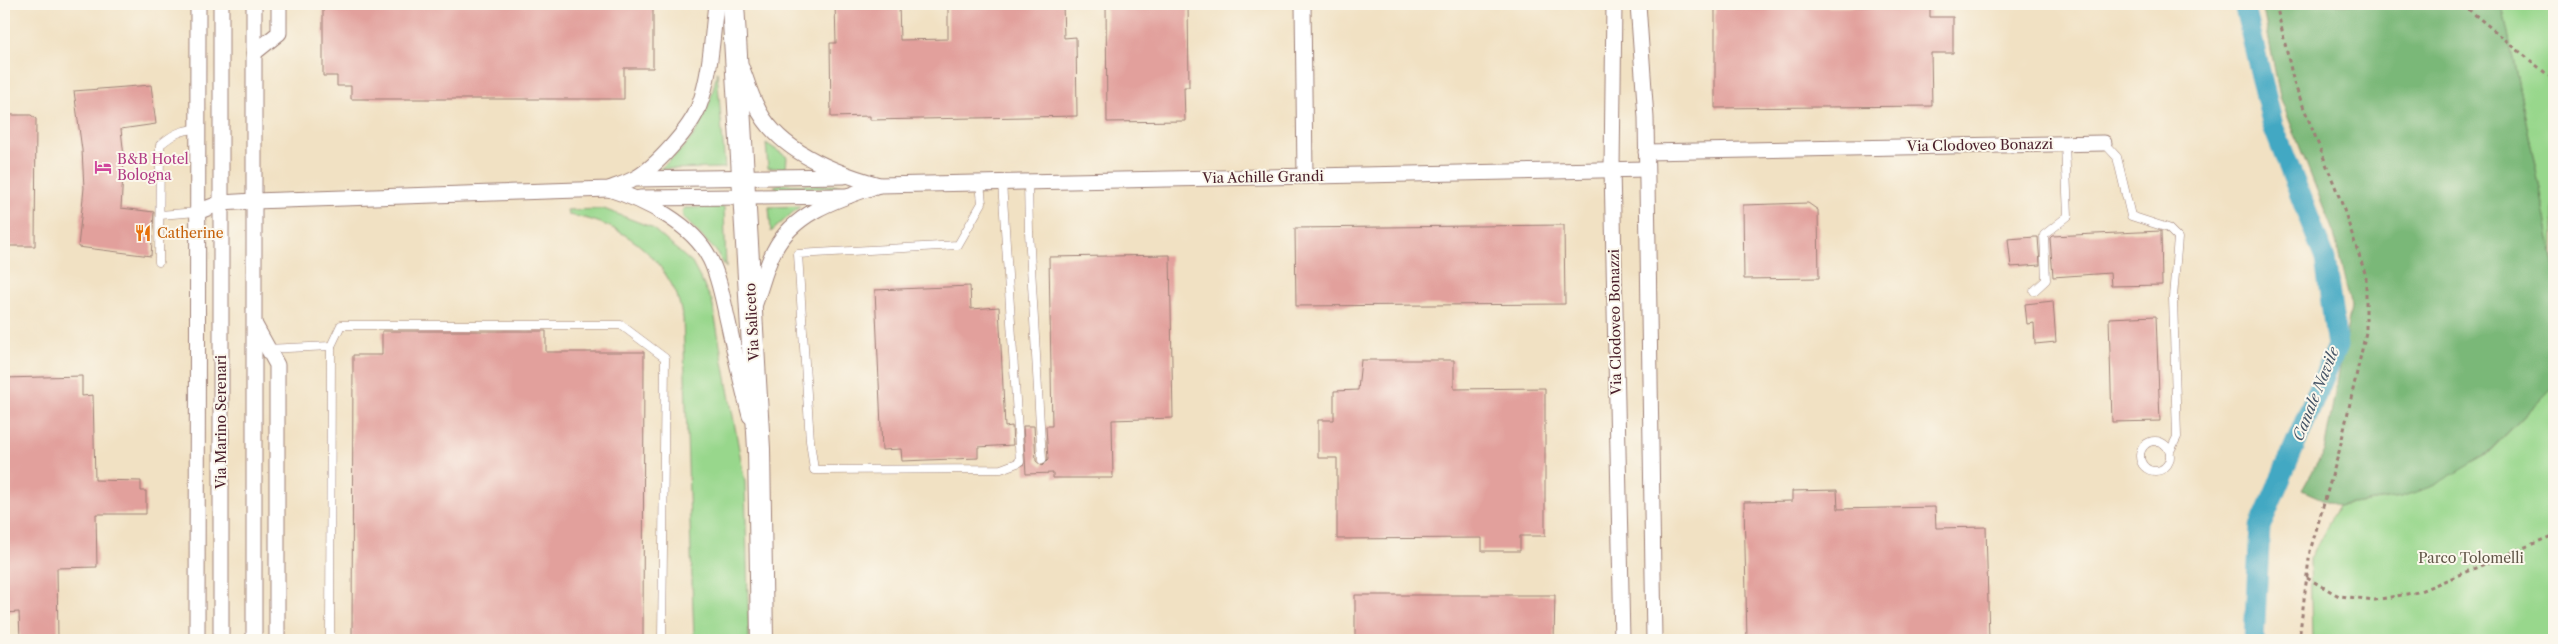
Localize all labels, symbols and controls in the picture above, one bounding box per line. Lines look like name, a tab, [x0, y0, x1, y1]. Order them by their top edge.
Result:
street label: Via Clodoveo Bonazzi	[1906, 135, 2053, 155]
place label: B&B Hotel Bologna	[117, 150, 189, 184]
hotel icon: B&B Hotel Bologna	[93, 157, 113, 177]
street label: Via Achille Grandi	[1201, 167, 1324, 187]
restaurant icon: Catherine	[133, 223, 153, 243]
place label: Catherine	[157, 224, 224, 242]
street label: Via Clodoveo Bonazzi	[1605, 249, 1625, 396]
street label: Via Saliceto	[741, 283, 763, 362]
water label: Canale Navile	[2288, 343, 2343, 443]
street label: Via Marino Serenari	[212, 355, 230, 490]
park label: Parco Tolomelli	[2418, 549, 2524, 567]

